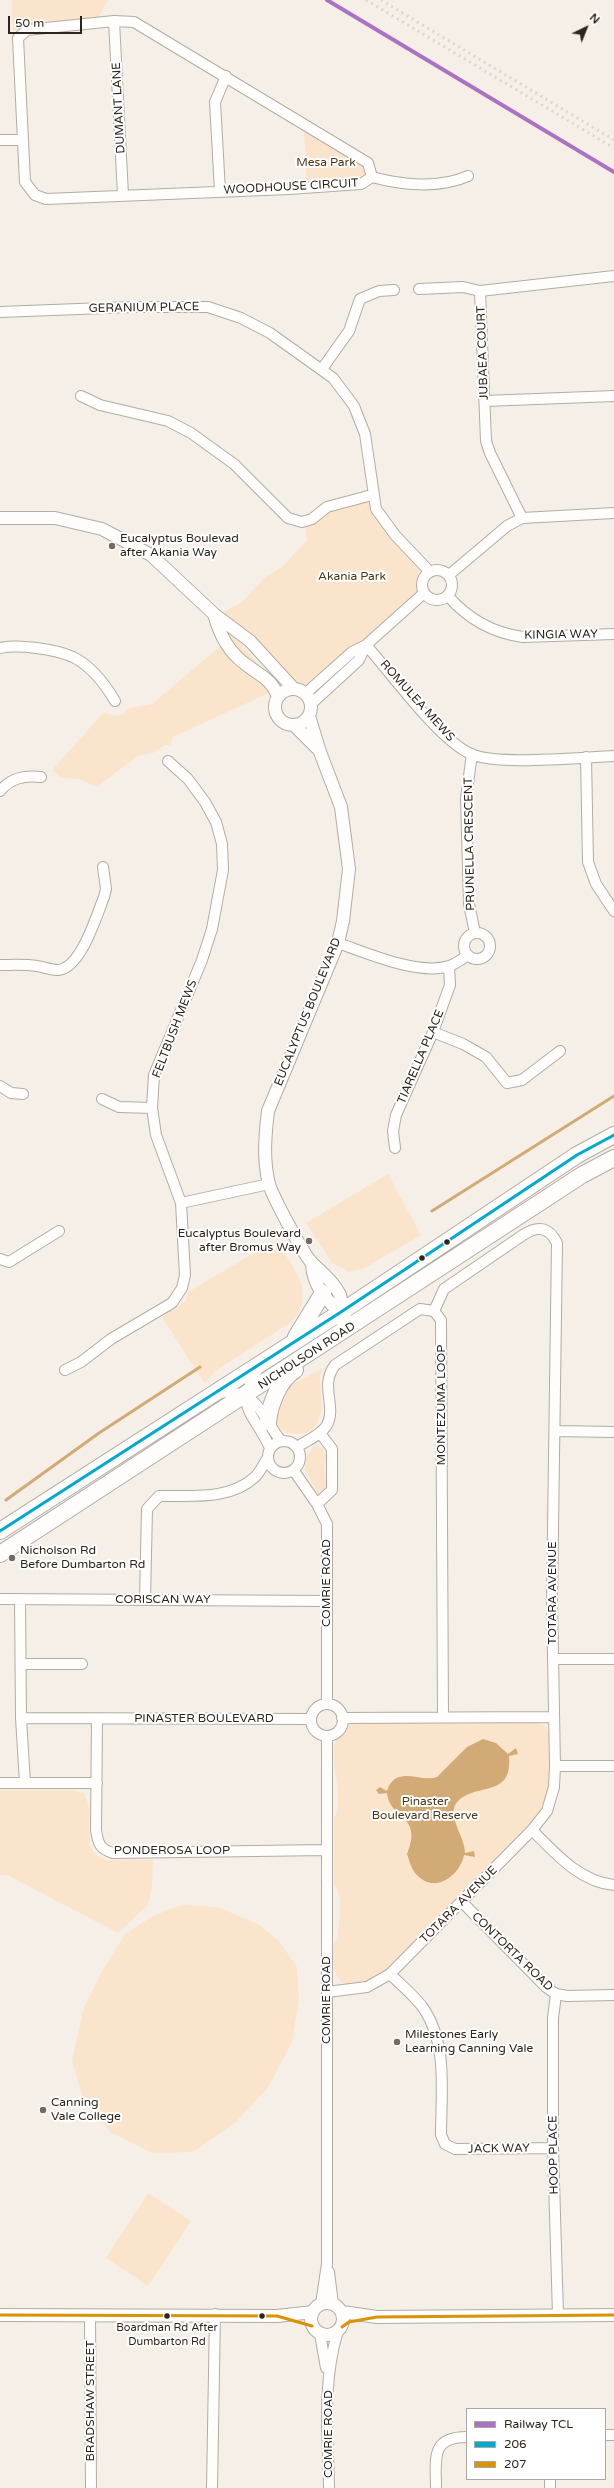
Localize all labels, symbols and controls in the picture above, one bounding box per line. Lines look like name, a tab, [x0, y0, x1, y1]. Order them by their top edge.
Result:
scale bar	[10, 8, 84, 34]
north arrow	[566, 8, 606, 48]
text: N	[587, 11, 602, 27]
text: 50 m	[15, 16, 44, 30]
street label: DUMANT LANE	[109, 62, 129, 154]
park label: Mesa Park	[296, 156, 356, 170]
street label: WOODHOUSE CIRCUIT	[223, 176, 359, 198]
street label: GERANIUM PLACE	[89, 300, 199, 316]
street label: JUBAEA COURT	[474, 306, 492, 400]
place label: Eucalyptus Boulevad after Akania Way	[120, 532, 239, 560]
marker: Eucalyptus Boulevad after Akania Way	[107, 541, 117, 551]
park label: Akania Park	[318, 570, 386, 584]
street label: KINGIA WAY	[524, 627, 598, 643]
street label: ROMULEA MEWS	[377, 657, 457, 745]
street label: PRUNELLA CRESCENT	[462, 777, 478, 911]
street label: EUCALYPTUS BOULEVARD	[272, 936, 344, 1088]
street label: FELTBUSH MEWS	[150, 978, 200, 1080]
street label: TIARELLA PLACE	[395, 1008, 447, 1106]
place label: Eucalyptus Boulevard after Bromus Way	[178, 1227, 301, 1255]
marker: Eucalyptus Boulevard after Bromus Way	[304, 1236, 314, 1246]
unlabelled marker	[442, 1237, 452, 1247]
unlabelled marker	[417, 1253, 427, 1263]
street label: NICHOLSON ROAD	[256, 1319, 358, 1393]
street label: MONTEZUMA LOOP	[435, 1345, 449, 1465]
street label: COMRIE ROAD	[320, 1539, 334, 1627]
street label: TOTARA AVENUE	[546, 1541, 560, 1645]
place label: Nicholson Rd Before Dumbarton Rd	[20, 1544, 145, 1572]
marker: Nicholson Rd Before Dumbarton Rd	[7, 1553, 17, 1563]
street label: CORISCAN WAY	[115, 1593, 211, 1607]
street label: PINASTER BOULEVARD	[134, 1712, 274, 1726]
park label: Pinaster Boulevard Reserve	[372, 1795, 478, 1823]
street label: PONDEROSA LOOP	[114, 1844, 230, 1858]
street label: TOTARA AVENUE	[417, 1863, 501, 1947]
street label: CONTORTA ROAD	[468, 1909, 556, 1995]
street label: COMRIE ROAD	[320, 1956, 334, 2044]
place label: Milestones Early Learning Canning Vale	[405, 2028, 533, 2056]
marker: Milestones Early Learning Canning Vale	[392, 2037, 402, 2047]
place label: Canning Vale College	[51, 2096, 121, 2124]
marker: Canning Vale College	[38, 2105, 48, 2115]
street label: HOOP PLACE	[546, 2115, 562, 2195]
street label: JACK WAY	[468, 2141, 530, 2157]
marker: Boardman Rd After Dumbarton Rd	[162, 2311, 172, 2321]
unlabelled marker	[257, 2311, 267, 2321]
place label: Boardman Rd After Dumbarton Rd	[116, 2321, 218, 2347]
street label: BRADSHAW STREET	[84, 2341, 98, 2461]
street label: COMRIE ROAD	[322, 2390, 336, 2478]
legend	[466, 2408, 606, 2480]
text: Railway TCL	[504, 2417, 573, 2431]
text: 206	[504, 2437, 527, 2451]
text: 207	[504, 2457, 527, 2471]

